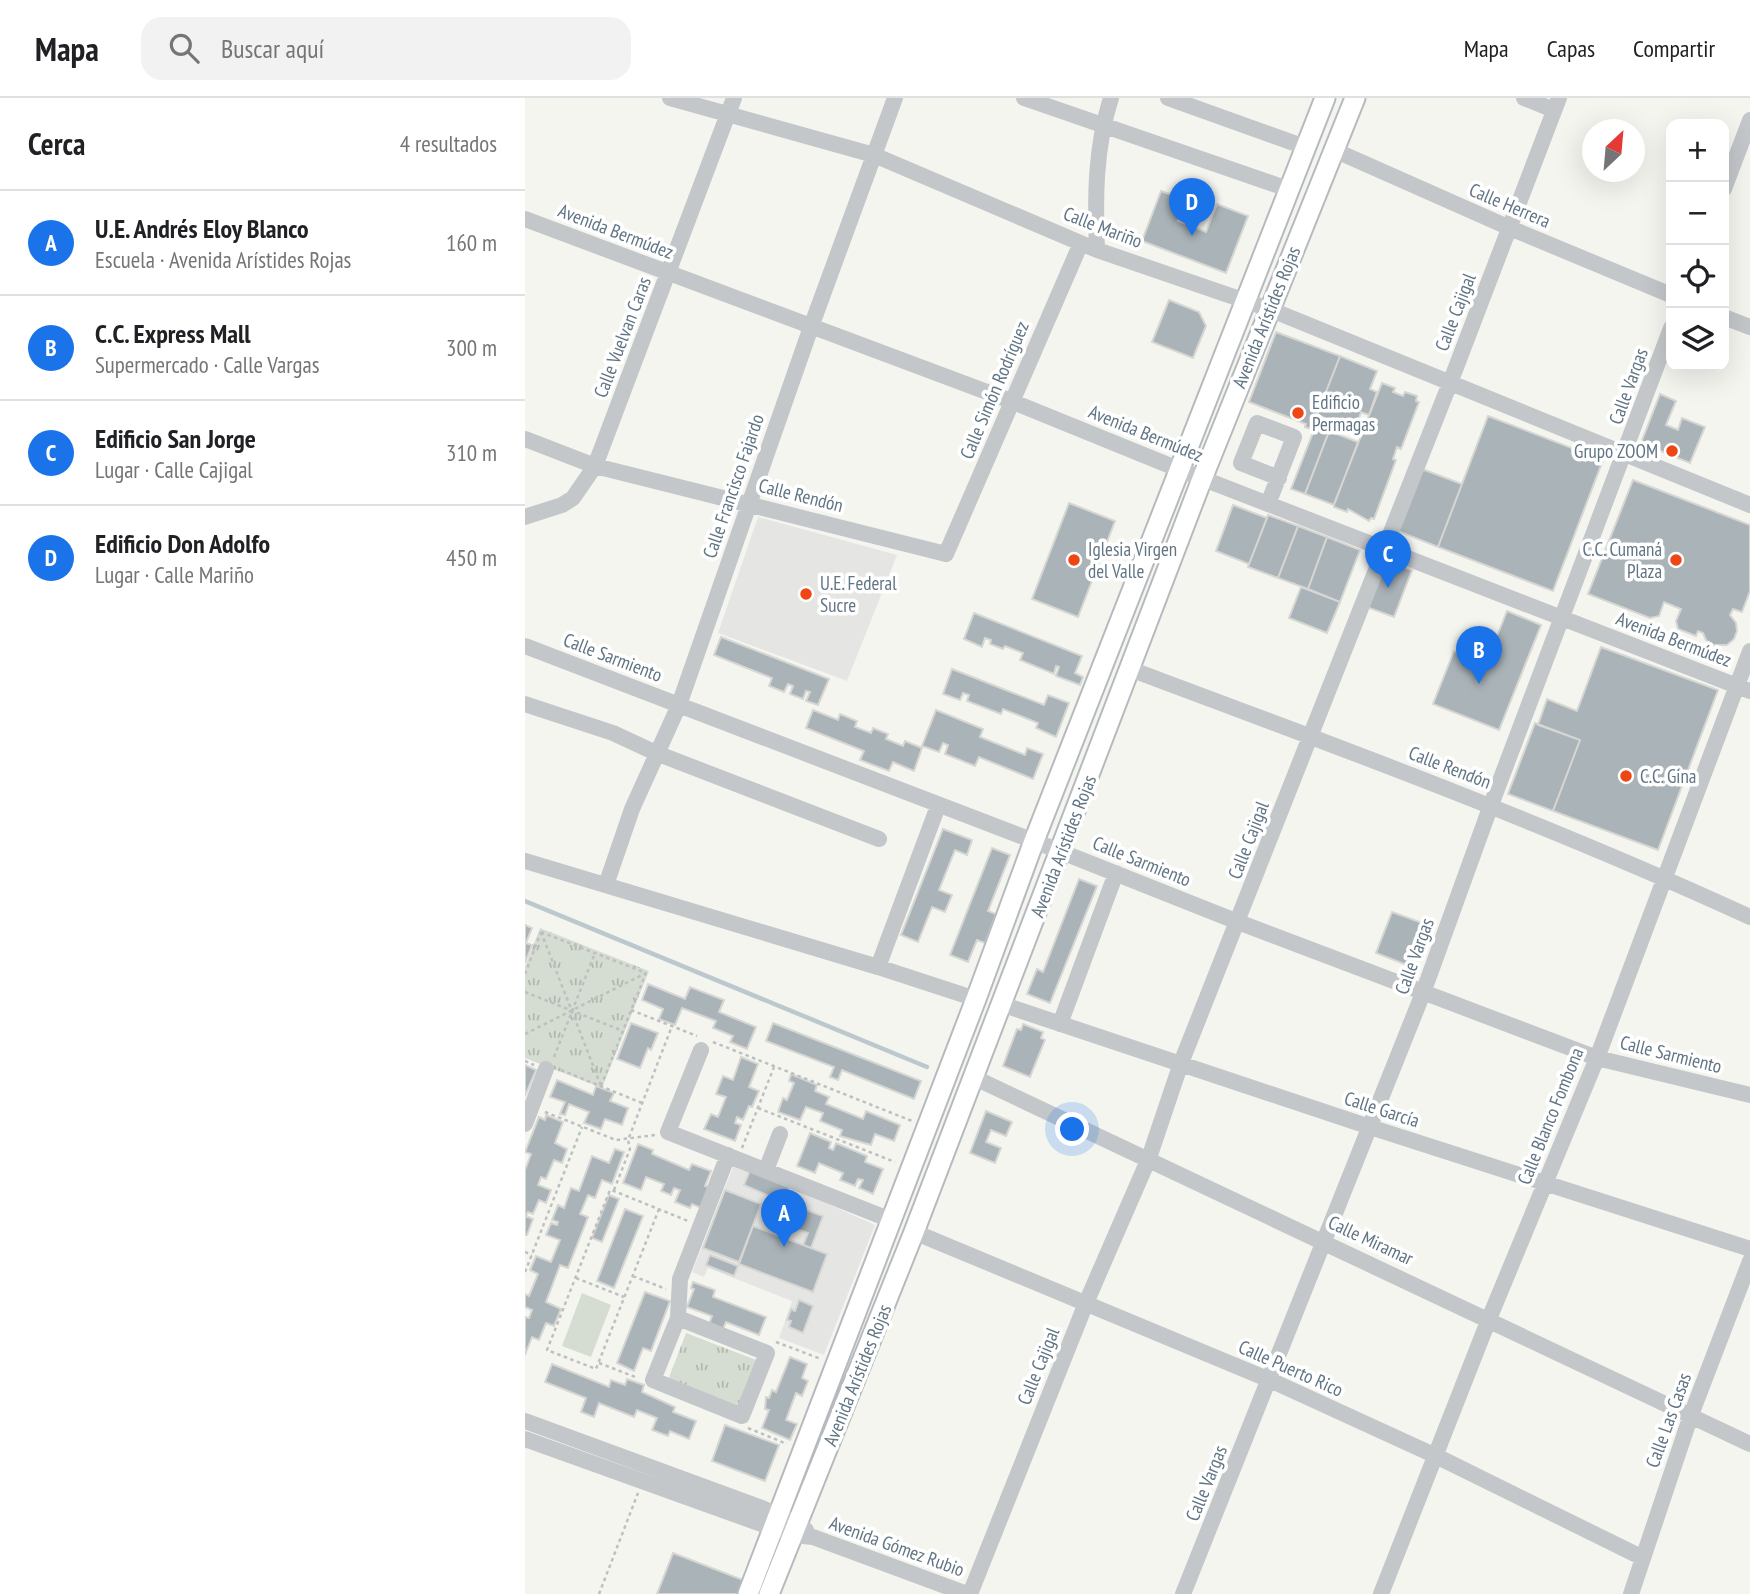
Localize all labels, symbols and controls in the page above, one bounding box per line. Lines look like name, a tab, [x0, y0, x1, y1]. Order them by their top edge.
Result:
search box	[141, 17, 631, 80]
text: Mapa	[35, 27, 99, 70]
icon: search	[165, 29, 203, 67]
text: Buscar aquí	[221, 32, 324, 65]
text: Mapa	[1464, 33, 1509, 64]
text: Capas	[1547, 33, 1595, 64]
text: Compartir	[1633, 33, 1715, 64]
north arrow	[1582, 119, 1645, 182]
map controls	[1666, 119, 1729, 371]
button: +	[1666, 119, 1729, 182]
text: Cerca	[28, 124, 85, 163]
text: 4 resultados	[400, 129, 497, 158]
street label: Calle Herrera	[1466, 177, 1554, 233]
pin: D	[1169, 178, 1215, 236]
button: −	[1666, 182, 1729, 245]
street label: Avenida Bermúdez	[555, 198, 677, 264]
street label: Calle Mariño	[1060, 201, 1146, 253]
text: U.E. Andrés Eloy Blanco	[95, 212, 308, 245]
text: A	[45, 228, 57, 257]
text: 160 m	[446, 228, 497, 257]
street label: Avenida Arístides Rojas	[1227, 243, 1305, 391]
text: Escuela · Avenida Arístides Rojas	[95, 245, 351, 274]
button: locate	[1666, 245, 1729, 308]
street label: Calle Cajigal	[1429, 269, 1481, 354]
street label: Calle Vuelvan Caras	[588, 273, 656, 401]
button: layers	[1666, 308, 1729, 371]
text: C.C. Express Mall	[95, 317, 251, 350]
street label: Calle Simón Rodríguez	[954, 317, 1034, 462]
text: B	[45, 333, 57, 362]
text: 300 m	[446, 333, 497, 362]
street label: Calle Vargas	[1603, 345, 1653, 427]
text: Supermercado · Calle Vargas	[95, 350, 319, 379]
place label: Edificio Permagas	[1312, 390, 1375, 436]
street label: Avenida Bermúdez	[1085, 399, 1207, 467]
marker: Edificio Permagas	[1290, 405, 1306, 421]
street label: Calle Francisco Fajardo	[697, 411, 769, 561]
text: Edificio San Jorge	[95, 422, 256, 455]
text: C	[46, 438, 56, 467]
text: 310 m	[446, 438, 497, 467]
place label: Grupo ZOOM	[1574, 439, 1658, 463]
marker: Grupo ZOOM	[1664, 443, 1680, 459]
text: Lugar · Calle Cajigal	[95, 455, 253, 484]
street label: Calle Rendón	[756, 473, 846, 517]
text: Edificio Don Adolfo	[95, 527, 270, 560]
pin: C	[1365, 530, 1411, 588]
place label: Iglesia Virgen del Valle	[1088, 537, 1177, 583]
place label: C.C. Cumaná Plaza	[1582, 537, 1662, 583]
text: D	[45, 543, 57, 572]
text: 450 m	[446, 543, 497, 572]
marker: Iglesia Virgen del Valle	[1066, 552, 1082, 568]
marker: C.C. Cumaná Plaza	[1668, 552, 1684, 568]
text: Lugar · Calle Mariño	[95, 560, 254, 589]
place label: U.E. Federal Sucre	[820, 571, 897, 617]
marker: U.E. Federal Sucre	[798, 586, 814, 602]
street label: Avenida Bermúdez	[1613, 606, 1735, 672]
pin: B	[1456, 626, 1502, 684]
street label: Calle Sarmiento	[560, 627, 666, 687]
street label: Calle Rendón	[1405, 740, 1495, 794]
place label: C.C. Gina	[1640, 764, 1696, 788]
marker: C.C. Gina	[1618, 768, 1634, 784]
street label: Avenida Arístides Rojas	[1025, 771, 1101, 921]
street label: Calle Cajigal	[1222, 797, 1274, 882]
street label: Calle Sarmiento	[1089, 830, 1195, 892]
street label: Calle Vargas	[1389, 915, 1439, 997]
street label: Calle Sarmiento	[1618, 1030, 1724, 1078]
street label: Calle Blanco Fombona	[1512, 1044, 1588, 1188]
street label: Calle García	[1341, 1086, 1423, 1132]
your location	[1055, 1112, 1089, 1146]
pin: A	[761, 1189, 807, 1247]
street label: Calle Miramar	[1325, 1210, 1418, 1270]
street label: Avenida Arístides Rojas	[818, 1301, 896, 1449]
street label: Calle Cajigal	[1012, 1323, 1065, 1408]
street label: Calle Puerto Rico	[1235, 1334, 1347, 1402]
street label: Calle Las Casas	[1640, 1369, 1696, 1471]
street label: Calle Vargas	[1180, 1442, 1232, 1524]
street label: Avenida Gómez Rubio	[826, 1510, 968, 1582]

